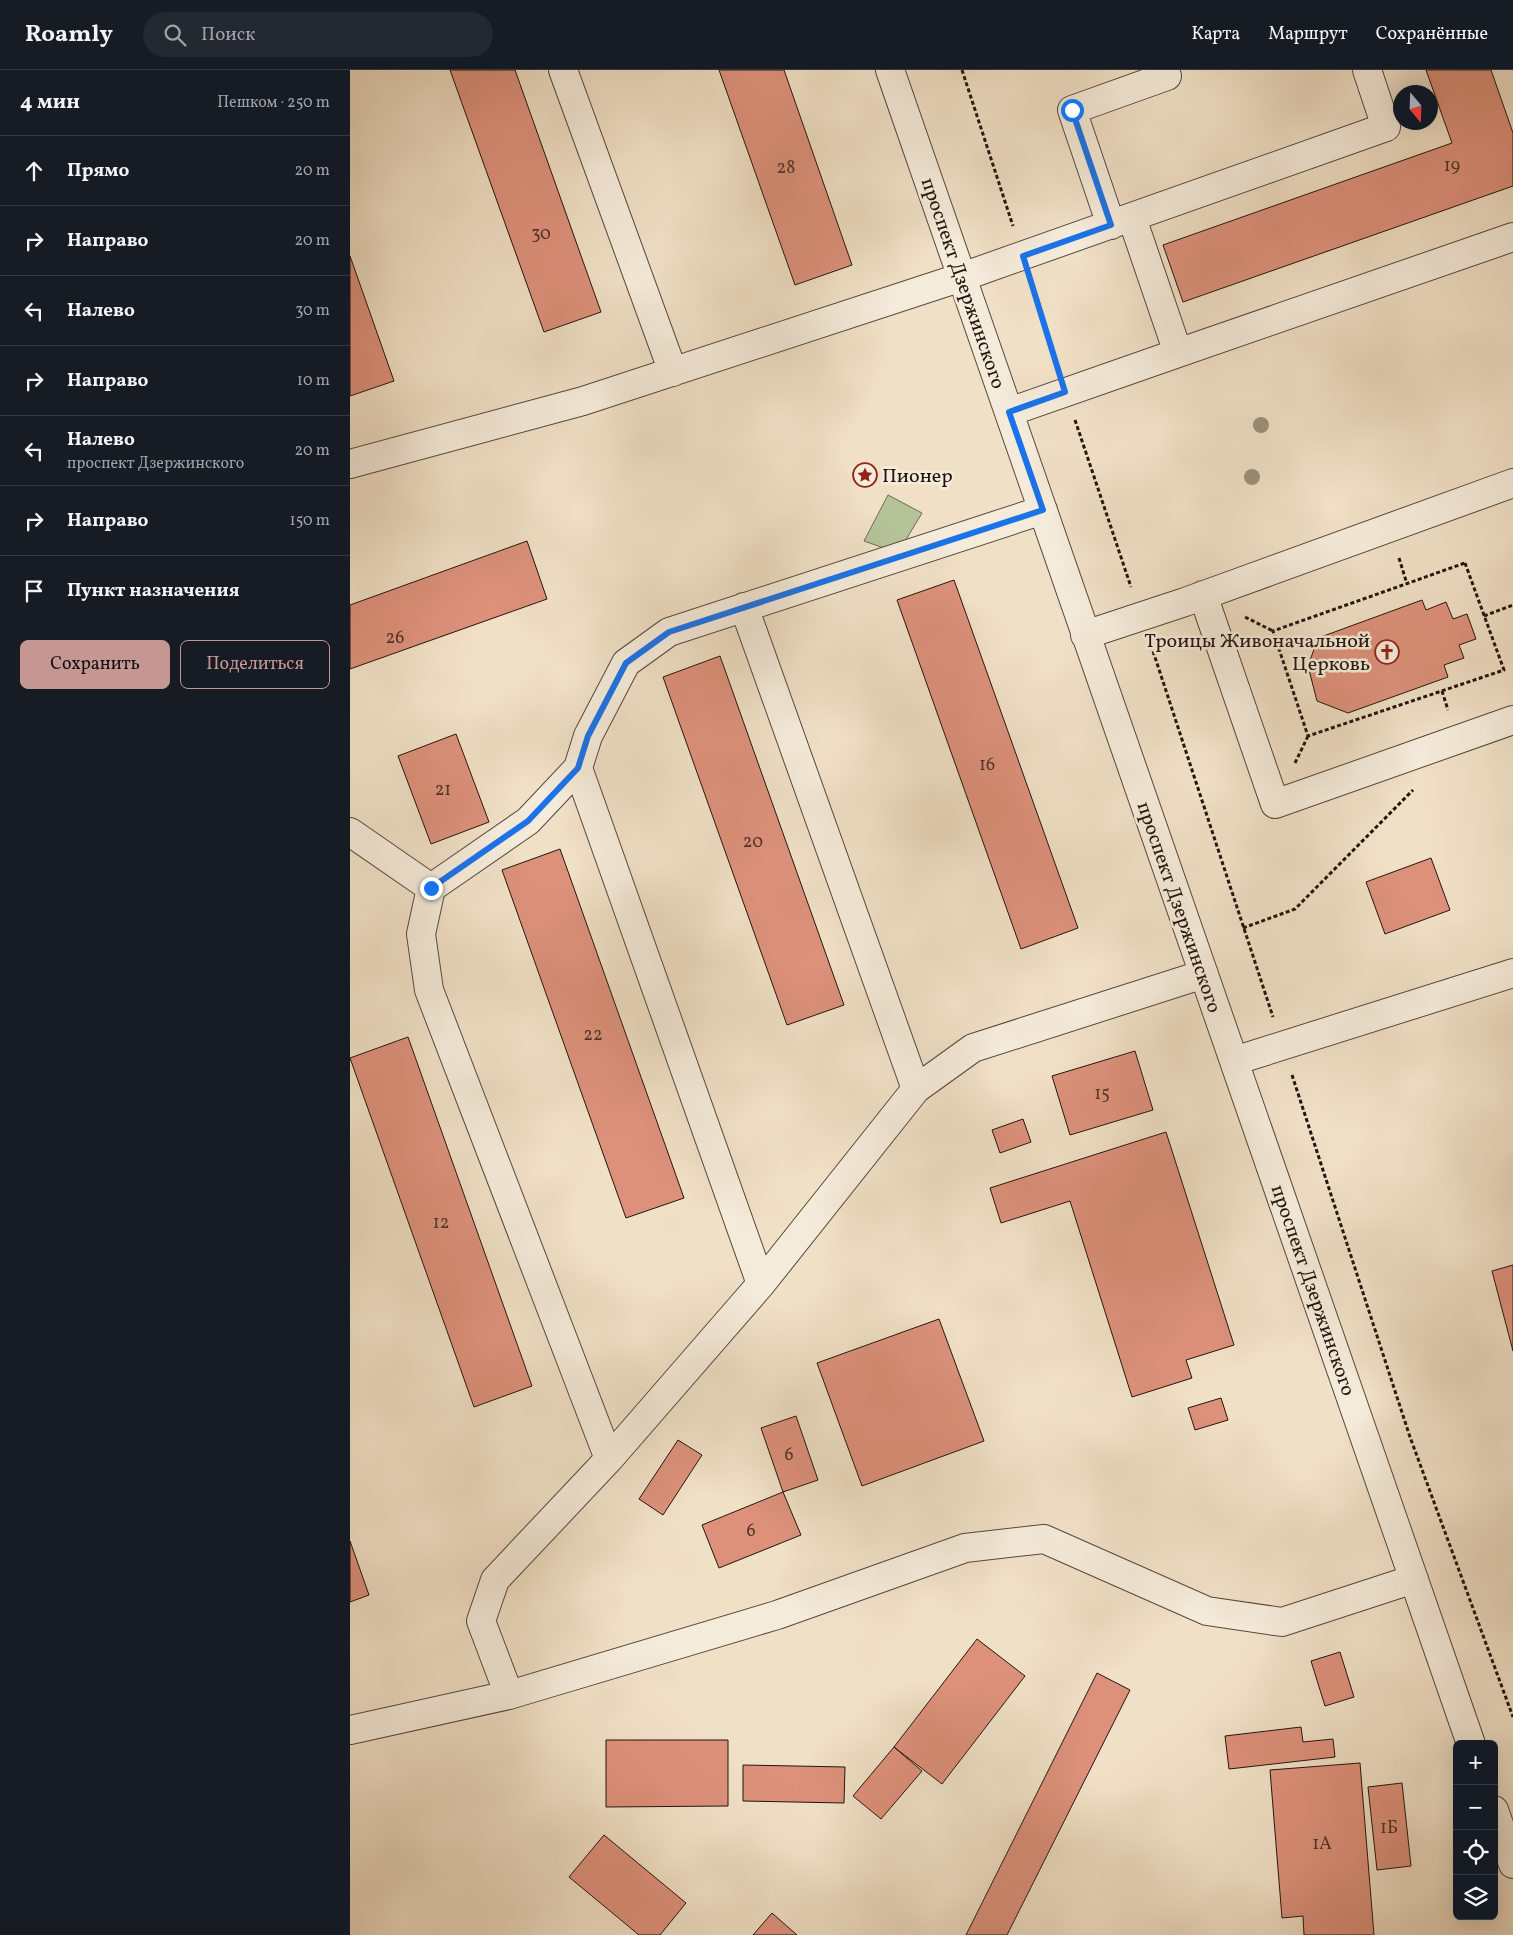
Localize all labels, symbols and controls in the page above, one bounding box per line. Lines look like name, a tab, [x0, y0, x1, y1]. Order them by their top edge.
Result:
search box	[143, 12, 493, 57]
text: Roamly	[25, 18, 113, 52]
icon: search	[161, 21, 189, 49]
text: Поиск	[201, 22, 255, 48]
text: Карта	[1191, 22, 1240, 47]
text: Маршрут	[1268, 22, 1348, 47]
text: Сохранённые	[1376, 22, 1488, 47]
north arrow	[1393, 85, 1438, 130]
text: 4 мин	[20, 88, 80, 117]
text: Пешком · 250 m	[217, 92, 330, 114]
route start	[1061, 99, 1084, 122]
house number: 19	[1444, 154, 1460, 179]
house number: 28	[777, 156, 795, 181]
icon: ahead	[20, 157, 48, 185]
text: Прямо	[67, 158, 129, 184]
text: 20 m	[295, 160, 330, 182]
street label: проспект Дзержинского	[913, 174, 1011, 393]
house number: 30	[531, 222, 551, 247]
icon: right	[20, 227, 48, 255]
text: Направо	[67, 228, 149, 254]
text: 20 m	[295, 230, 330, 252]
icon: left	[20, 297, 48, 325]
text: Налево	[67, 298, 135, 324]
text: 30 m	[295, 300, 330, 322]
icon: right	[20, 367, 48, 395]
text: Направо	[67, 368, 149, 394]
text: 10 m	[297, 370, 330, 392]
text: Налево	[67, 427, 135, 453]
icon: left	[20, 437, 48, 465]
text: 20 m	[295, 440, 330, 462]
text: проспект Дзержинского	[67, 453, 244, 475]
place icon: Пионер	[852, 462, 878, 488]
place label: Пионер	[882, 463, 953, 491]
icon: right	[20, 507, 48, 535]
text: Направо	[67, 508, 149, 534]
text: 150 m	[289, 510, 330, 532]
icon: arrive	[20, 577, 48, 605]
text: Пункт назначения	[67, 578, 240, 604]
house number: 26	[386, 626, 404, 651]
place label: Троицы Живоначальной Церковь	[1144, 628, 1370, 679]
church icon: Троицы Живоначальной Церковь	[1374, 639, 1400, 665]
button: Сохранить	[20, 640, 170, 689]
button: Поделиться	[180, 640, 330, 689]
house number: 16	[979, 753, 995, 778]
house number: 21	[435, 778, 451, 803]
street label: проспект Дзержинского	[1129, 798, 1227, 1017]
house number: 20	[743, 830, 763, 855]
route end	[420, 877, 443, 900]
house number: 22	[583, 1023, 603, 1048]
house number: 15	[1094, 1082, 1110, 1107]
street label: проспект Дзержинского	[1263, 1181, 1361, 1400]
house number: 12	[433, 1211, 449, 1236]
house number: 6	[784, 1443, 794, 1468]
house number: 6	[746, 1519, 756, 1544]
map controls	[1453, 1740, 1498, 1920]
button: +	[1453, 1740, 1498, 1785]
button: −	[1453, 1785, 1498, 1830]
house number: 1Б	[1380, 1816, 1398, 1841]
button: locate	[1453, 1830, 1498, 1875]
house number: 1А	[1312, 1832, 1332, 1857]
button: layers	[1453, 1875, 1498, 1920]

